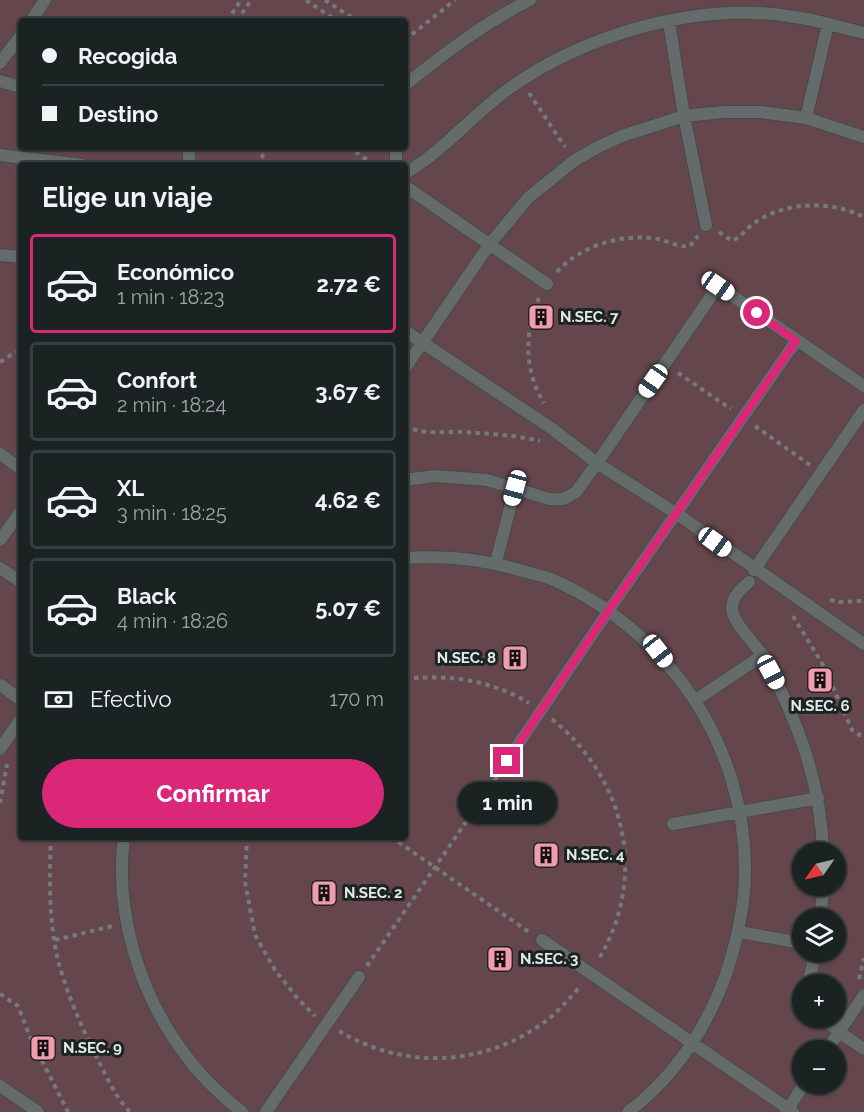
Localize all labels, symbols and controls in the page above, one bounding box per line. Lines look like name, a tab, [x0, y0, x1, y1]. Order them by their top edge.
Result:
text: Recogida	[78, 43, 177, 69]
text: Destino	[78, 101, 158, 127]
text: Elige un viaje	[42, 182, 213, 213]
icon: car	[45, 257, 99, 311]
text: Económico	[117, 259, 234, 285]
car	[698, 268, 738, 304]
text: 2.72 €	[316, 271, 381, 297]
text: 1 min · 18:23	[117, 285, 224, 309]
route start	[743, 299, 770, 326]
building icon: N.SEC. 7	[526, 302, 556, 332]
place label: N.SEC. 7	[560, 308, 619, 326]
car	[635, 361, 671, 401]
icon: car	[45, 365, 99, 419]
text: Confort	[117, 367, 197, 393]
text: 3.67 €	[315, 379, 381, 405]
text: 2 min · 18:24	[117, 393, 226, 417]
car	[502, 468, 528, 508]
icon: car	[45, 473, 99, 527]
text: XL	[117, 475, 144, 501]
text: 4.62 €	[315, 487, 381, 513]
text: 3 min · 18:25	[117, 501, 227, 525]
car	[695, 524, 735, 560]
icon: car	[45, 581, 99, 635]
text: Black	[117, 583, 176, 609]
text: 5.07 €	[315, 595, 381, 621]
text: 4 min · 18:26	[117, 609, 228, 633]
car	[640, 631, 676, 671]
building icon: N.SEC. 8	[500, 643, 530, 673]
place label: N.SEC. 8	[437, 649, 496, 667]
car	[755, 652, 787, 692]
building icon: N.SEC. 6	[805, 665, 835, 695]
icon: cash	[42, 683, 75, 716]
text: Efectivo	[90, 686, 172, 712]
text: 170 m	[329, 687, 384, 711]
place label: N.SEC. 6	[790, 697, 850, 715]
route end	[493, 747, 520, 774]
button: Confirmar	[42, 759, 384, 828]
callout: 1 min	[458, 782, 556, 824]
text: 1 min	[482, 791, 533, 815]
building icon: N.SEC. 4	[531, 840, 561, 870]
north arrow	[792, 842, 846, 896]
map controls	[792, 842, 846, 1094]
place label: N.SEC. 4	[566, 846, 625, 864]
building icon: N.SEC. 2	[309, 878, 339, 908]
place label: N.SEC. 2	[344, 884, 403, 902]
button: layers	[792, 908, 846, 962]
building icon: N.SEC. 3	[485, 944, 515, 974]
place label: N.SEC. 3	[520, 950, 578, 968]
button: +	[792, 974, 846, 1028]
building icon: N.SEC. 9	[28, 1033, 58, 1063]
place label: N.SEC. 9	[63, 1039, 122, 1057]
button: −	[792, 1040, 846, 1094]

